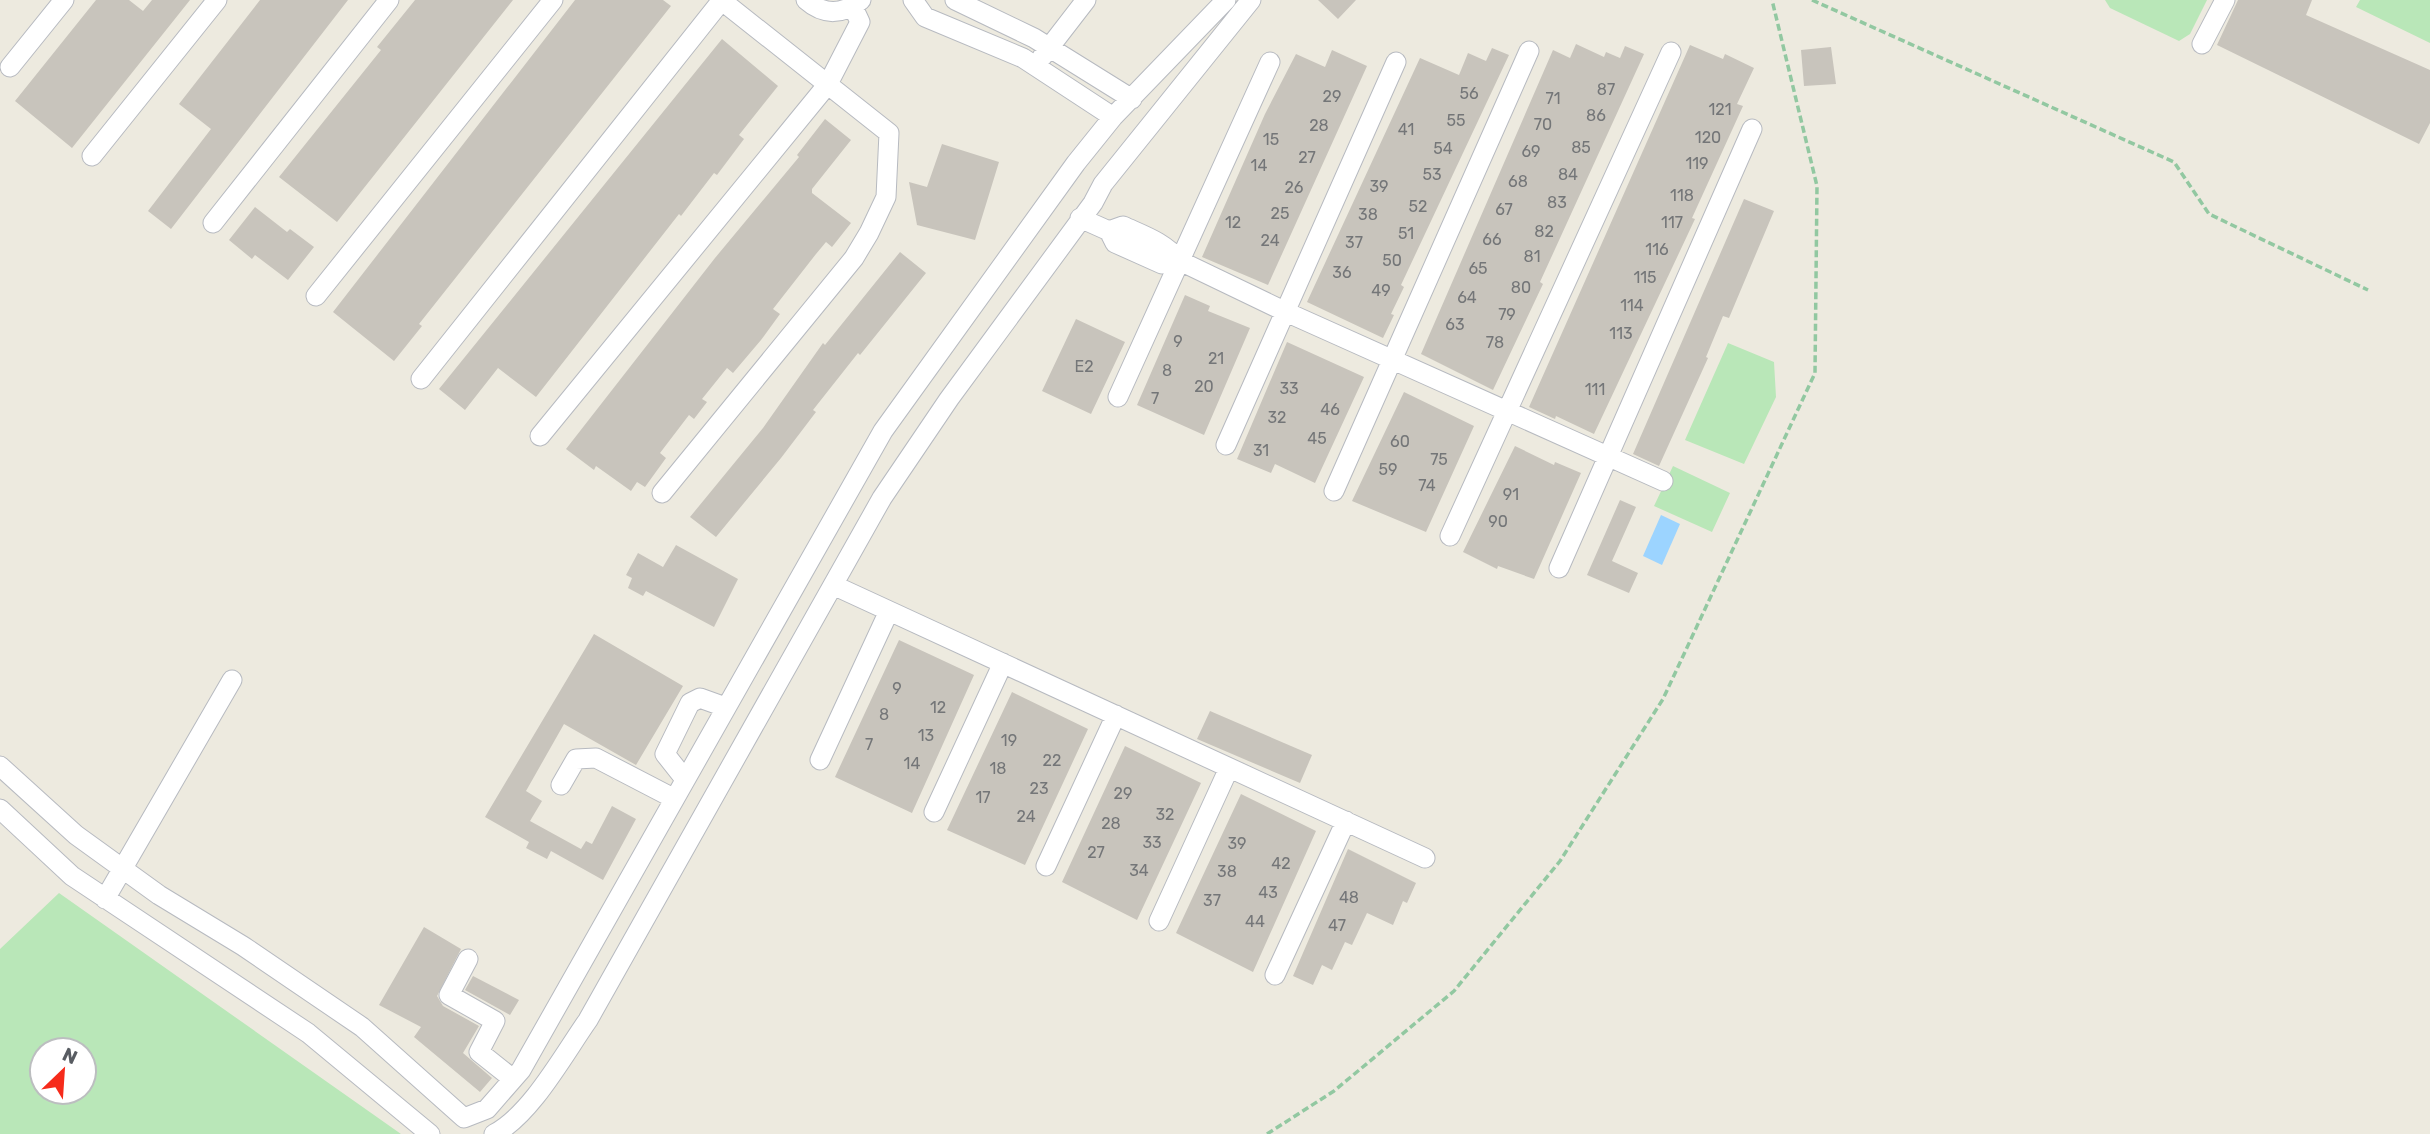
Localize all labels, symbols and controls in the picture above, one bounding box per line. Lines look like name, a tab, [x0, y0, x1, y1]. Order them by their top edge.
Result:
house number: 87	[1597, 80, 1615, 99]
house number: 56	[1459, 84, 1479, 103]
house number: 29	[1323, 87, 1341, 106]
house number: 71	[1545, 89, 1561, 108]
house number: 121	[1708, 100, 1732, 119]
house number: 86	[1586, 106, 1606, 125]
house number: 55	[1446, 111, 1466, 130]
house number: 70	[1534, 115, 1552, 134]
house number: 28	[1309, 116, 1329, 135]
house number: 41	[1398, 120, 1414, 139]
house number: 120	[1695, 128, 1721, 147]
house number: 15	[1263, 130, 1279, 149]
house number: 85	[1571, 138, 1591, 157]
house number: 54	[1433, 139, 1453, 158]
house number: 69	[1521, 142, 1541, 161]
house number: 27	[1298, 148, 1316, 167]
house number: 119	[1685, 154, 1709, 173]
house number: 14	[1251, 156, 1267, 175]
house number: 53	[1422, 165, 1442, 184]
house number: 84	[1558, 165, 1578, 184]
house number: 68	[1508, 172, 1528, 191]
house number: 39	[1369, 177, 1389, 196]
house number: 26	[1284, 178, 1304, 197]
house number: 118	[1670, 186, 1694, 205]
house number: 83	[1547, 193, 1567, 212]
house number: 52	[1409, 197, 1427, 216]
house number: 67	[1495, 200, 1513, 219]
house number: 25	[1271, 204, 1289, 223]
house number: 38	[1358, 205, 1378, 224]
house number: 12	[1225, 213, 1241, 232]
house number: 117	[1661, 213, 1683, 232]
house number: 82	[1534, 222, 1554, 241]
house number: 51	[1398, 224, 1414, 243]
house number: 66	[1482, 230, 1502, 249]
house number: 24	[1260, 231, 1280, 250]
house number: 37	[1345, 233, 1363, 252]
house number: 116	[1645, 240, 1669, 259]
house number: 81	[1523, 247, 1541, 266]
house number: 50	[1382, 251, 1402, 270]
house number: 65	[1468, 259, 1488, 278]
house number: 36	[1332, 263, 1352, 282]
house number: 115	[1633, 268, 1657, 287]
house number: 80	[1511, 278, 1531, 297]
house number: 49	[1371, 281, 1391, 300]
house number: 64	[1457, 288, 1477, 307]
house number: 114	[1620, 296, 1644, 315]
house number: 79	[1498, 305, 1516, 324]
house number: 63	[1445, 315, 1465, 334]
house number: 113	[1609, 324, 1633, 343]
house number: 9	[1173, 332, 1183, 351]
house number: 78	[1486, 333, 1504, 352]
house number: 21	[1208, 349, 1224, 368]
house number: E2	[1074, 357, 1094, 376]
house number: 8	[1162, 361, 1172, 380]
house number: 20	[1194, 377, 1214, 396]
house number: 33	[1279, 379, 1299, 398]
house number: 111	[1585, 380, 1605, 399]
house number: 7	[1151, 389, 1159, 408]
house number: 46	[1320, 400, 1340, 419]
house number: 32	[1267, 408, 1287, 427]
house number: 45	[1307, 429, 1327, 448]
house number: 60	[1390, 432, 1410, 451]
house number: 31	[1253, 441, 1269, 460]
house number: 75	[1430, 450, 1448, 469]
house number: 59	[1379, 460, 1398, 479]
house number: 74	[1418, 476, 1436, 495]
house number: 91	[1503, 485, 1519, 504]
house number: 90	[1488, 512, 1508, 531]
house number: 9	[892, 679, 902, 698]
house number: 12	[930, 698, 946, 717]
house number: 8	[879, 705, 889, 724]
house number: 13	[918, 726, 934, 745]
house number: 19	[1001, 731, 1017, 750]
house number: 7	[865, 735, 873, 754]
house number: 22	[1043, 751, 1061, 770]
house number: 14	[904, 754, 920, 773]
house number: 18	[989, 759, 1007, 778]
house number: 23	[1029, 779, 1049, 798]
house number: 29	[1114, 784, 1132, 803]
house number: 17	[975, 788, 991, 807]
house number: 32	[1155, 805, 1175, 824]
house number: 24	[1016, 807, 1036, 826]
house number: 28	[1101, 814, 1121, 833]
house number: 33	[1142, 833, 1162, 852]
house number: 39	[1227, 834, 1247, 853]
house number: 27	[1087, 843, 1105, 862]
house number: 42	[1271, 854, 1291, 873]
house number: 34	[1129, 861, 1149, 880]
house number: 38	[1217, 862, 1237, 881]
house number: 43	[1258, 883, 1278, 902]
house number: 48	[1339, 888, 1359, 907]
house number: 37	[1203, 891, 1221, 910]
house number: 44	[1245, 912, 1265, 931]
house number: 47	[1328, 916, 1346, 935]
north arrow	[28, 1036, 98, 1106]
text: N	[59, 1043, 81, 1069]

